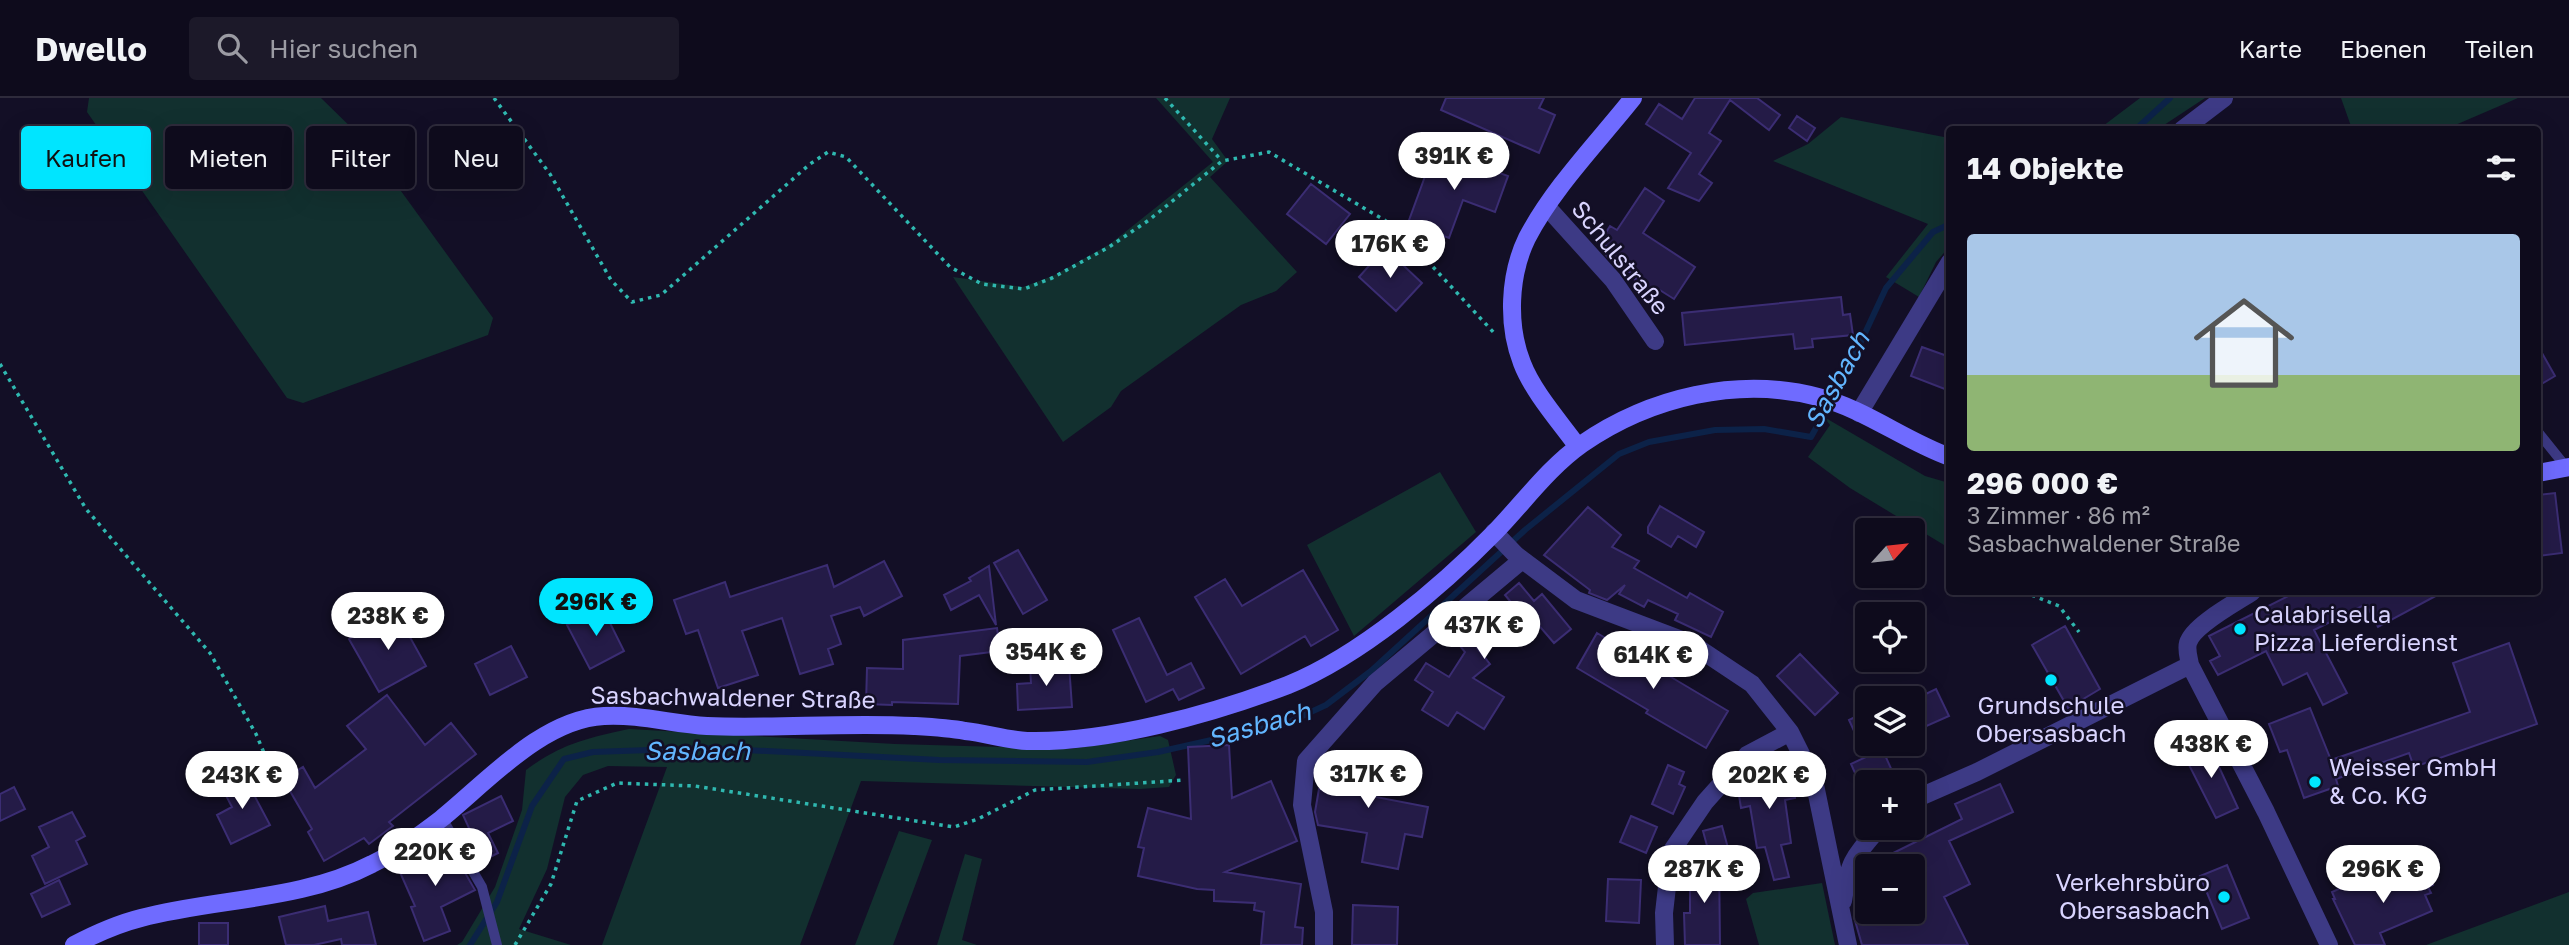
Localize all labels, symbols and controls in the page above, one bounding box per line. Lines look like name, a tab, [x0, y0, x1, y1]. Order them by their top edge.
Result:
search box	[189, 17, 679, 80]
text: Dwello	[35, 29, 147, 68]
icon: search	[213, 29, 251, 67]
text: Hier suchen	[269, 33, 418, 64]
text: Karte	[2239, 34, 2302, 63]
text: Ebenen	[2340, 34, 2427, 63]
text: Teilen	[2465, 34, 2534, 63]
chip: Kaufen	[21, 126, 151, 189]
chip: Mieten	[165, 126, 292, 189]
chip: Filter	[306, 126, 415, 189]
chip: Neu	[429, 126, 523, 189]
pin: 391K €	[1397, 132, 1511, 192]
text: 391K €	[1414, 141, 1494, 169]
icon: filters	[2482, 149, 2520, 187]
text: 14 Objekte	[1967, 150, 2124, 186]
street label: Schulstraße	[1566, 194, 1676, 320]
pin: 176K €	[1333, 220, 1447, 280]
text: 176K €	[1351, 229, 1429, 257]
icon: home	[2181, 280, 2307, 406]
water label: Sasbach	[1797, 325, 1876, 434]
text: 296 000 €	[1967, 465, 2118, 501]
text: 3 Zimmer · 86 m²	[1967, 501, 2150, 529]
north arrow	[1855, 518, 1925, 588]
map controls	[1855, 518, 1925, 924]
text: Sasbachwaldener Straße	[1967, 529, 2240, 557]
pin: 296K €	[539, 578, 653, 638]
text: 296K €	[555, 587, 637, 615]
pin: 238K €	[331, 592, 445, 652]
place label: Calabrisella Pizza Lieferdienst	[2254, 599, 2458, 656]
text: 238K €	[347, 601, 429, 629]
pin: 437K €	[1427, 602, 1541, 661]
button: locate	[1855, 602, 1925, 672]
text: 437K €	[1444, 610, 1524, 638]
marker: Calabrisella Pizza Lieferdienst	[2232, 621, 2248, 637]
pin: 354K €	[989, 628, 1103, 688]
pin: 614K €	[1596, 632, 1710, 691]
text: 354K €	[1005, 637, 1087, 665]
text: 614K €	[1613, 640, 1693, 668]
marker: Grundschule Obersasbach	[2043, 672, 2059, 688]
street label: Sasbachwaldener Straße	[590, 680, 876, 713]
button: layers	[1855, 686, 1925, 756]
place label: Grundschule Obersasbach	[1976, 690, 2126, 747]
water label: Sasbach	[1204, 695, 1315, 754]
pin: 438K €	[2154, 720, 2268, 780]
text: 438K €	[2170, 729, 2252, 757]
water label: Sasbach	[644, 735, 751, 766]
pin: 317K €	[1311, 750, 1425, 810]
pin: 243K €	[185, 752, 299, 811]
pin: 202K €	[1712, 752, 1826, 811]
place label: Weisser GmbH & Co. KG	[2329, 752, 2497, 809]
text: 317K €	[1329, 759, 1407, 787]
text: 243K €	[201, 760, 283, 788]
text: 202K €	[1728, 760, 1810, 788]
button: +	[1855, 770, 1925, 840]
marker: Weisser GmbH & Co. KG	[2307, 774, 2323, 790]
pin: 220K €	[378, 828, 492, 888]
text: 220K €	[394, 837, 476, 865]
pin: 287K €	[1647, 846, 1761, 905]
pin: 296K €	[2326, 846, 2440, 905]
text: 287K €	[1664, 854, 1744, 882]
button: −	[1855, 854, 1925, 924]
text: 296K €	[2342, 854, 2424, 882]
place label: Verkehrsbüro Obersasbach	[2055, 867, 2210, 924]
marker: Verkehrsbüro Obersasbach	[2216, 889, 2232, 905]

